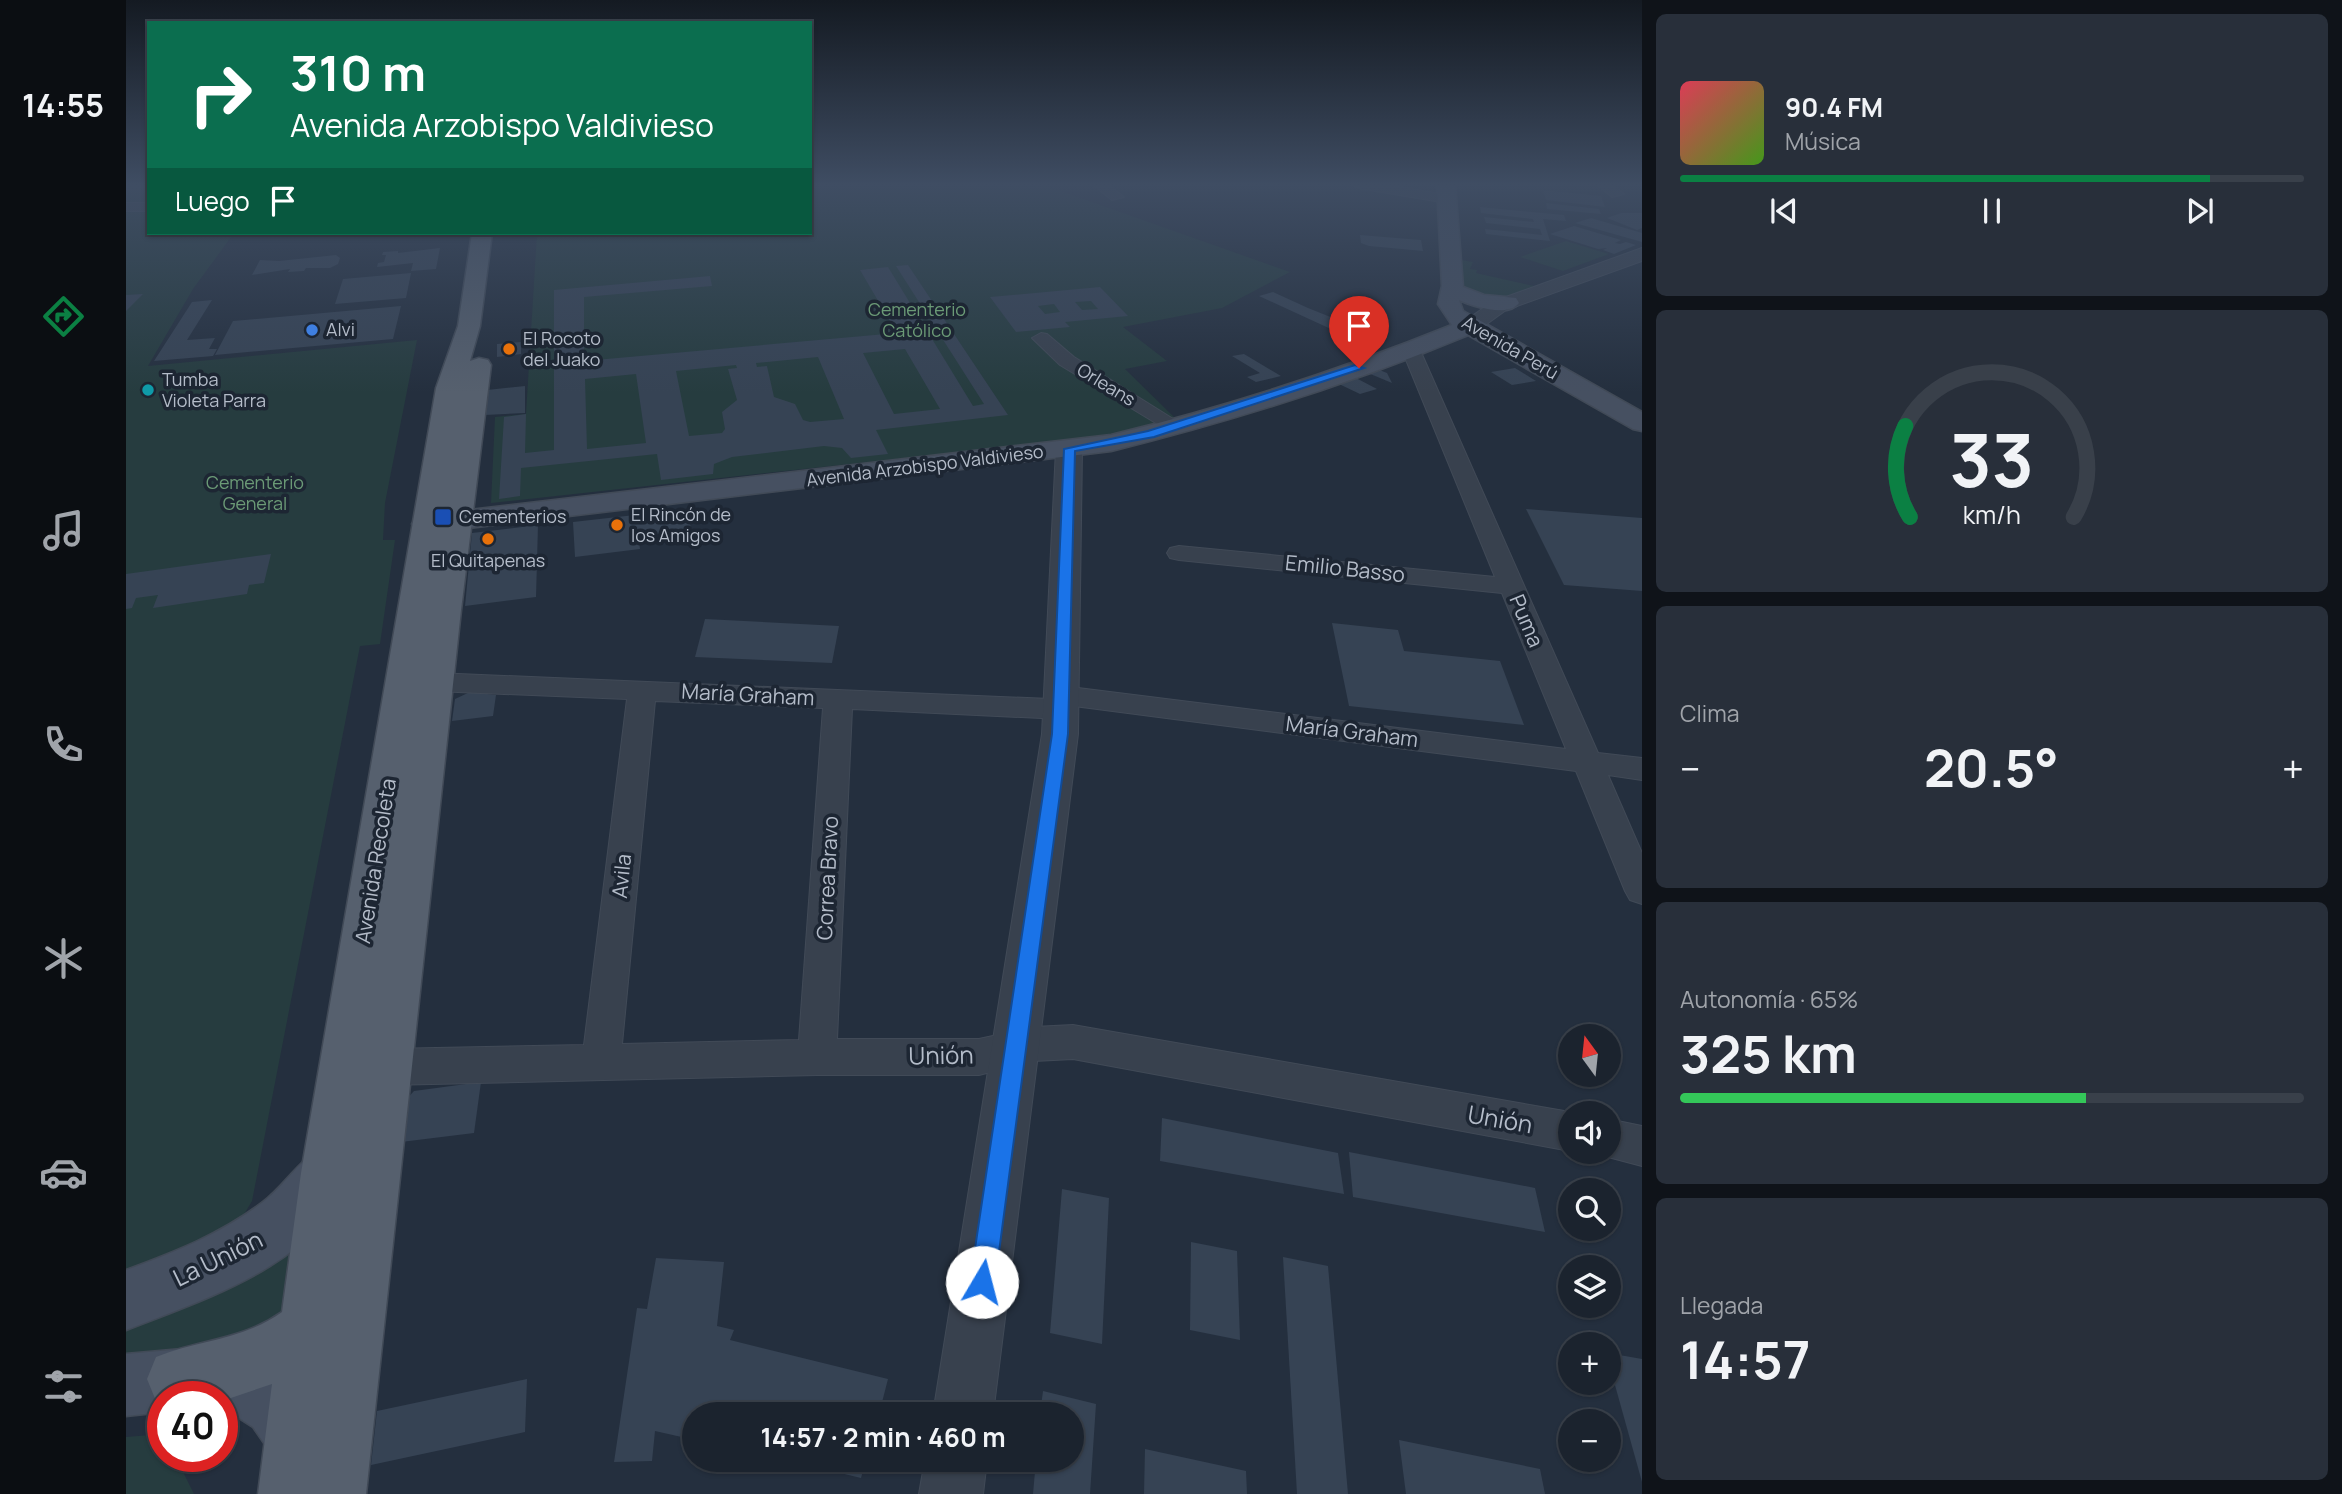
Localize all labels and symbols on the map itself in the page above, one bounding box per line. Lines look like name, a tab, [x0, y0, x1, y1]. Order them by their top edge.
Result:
pin	[1329, 296, 1389, 368]
park label: Cementerio Católico	[868, 297, 966, 342]
street label: Avenida Perú	[1458, 310, 1563, 384]
place label: Alvi	[326, 317, 355, 341]
marker: Alvi	[304, 322, 320, 338]
place label: El Rocoto del Juako	[523, 326, 601, 371]
marker: El Rocoto del Juako	[501, 341, 517, 357]
street label: Orleans	[1073, 357, 1140, 411]
place label: Tumba Violeta Parra	[162, 367, 266, 412]
marker: Tumba Violeta Parra	[140, 382, 156, 398]
street label: Avenida Arzobispo Valdivieso	[805, 439, 1045, 491]
park label: Cementerio General	[206, 470, 304, 515]
place label: El Rincón de los Amigos	[631, 502, 731, 547]
place label: Cementerios	[459, 504, 566, 528]
marker: Cementerios	[433, 507, 453, 527]
marker: El Rincón de los Amigos	[609, 517, 625, 533]
marker: El Quitapenas	[480, 531, 496, 547]
place label: El Quitapenas	[431, 548, 545, 572]
street label: Emilio Basso	[1284, 548, 1406, 588]
street label: Puma	[1503, 590, 1550, 651]
street label: María Graham	[681, 677, 815, 711]
street label: María Graham	[1284, 709, 1420, 753]
street label: Avenida Recoleta	[348, 776, 402, 945]
street label: Correa Bravo	[810, 815, 844, 941]
street label: Avila	[605, 852, 637, 900]
north arrow	[1558, 1024, 1620, 1087]
street label: Unión	[908, 1037, 974, 1072]
street label: Unión	[1465, 1097, 1535, 1140]
street label: La Unión	[167, 1222, 268, 1293]
position arrow	[945, 1245, 1019, 1319]
speed limit sign: 40	[147, 1381, 238, 1472]

